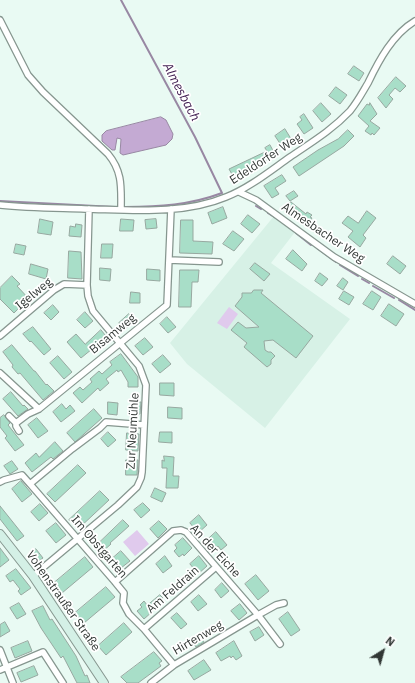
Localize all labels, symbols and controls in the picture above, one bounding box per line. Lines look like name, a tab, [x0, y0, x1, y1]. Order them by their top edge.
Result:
water label: Almesbach	[159, 60, 203, 124]
street label: Edeldorfer Weg	[227, 130, 305, 188]
street label: Almesbacher Weg	[279, 200, 367, 266]
street label: Igelweg	[13, 275, 55, 313]
street label: Bisamweg	[87, 311, 139, 357]
street label: Zur Neumühle	[124, 392, 142, 470]
street label: Im Obstgarten	[68, 513, 130, 581]
street label: An der Eiche	[187, 521, 243, 581]
street label: Vohenstraußer Straße	[23, 548, 103, 654]
street label: Am Feldrain	[144, 563, 202, 617]
street label: Hirtenweg	[170, 618, 226, 658]
north arrow	[363, 631, 403, 671]
text: N	[383, 633, 398, 649]

